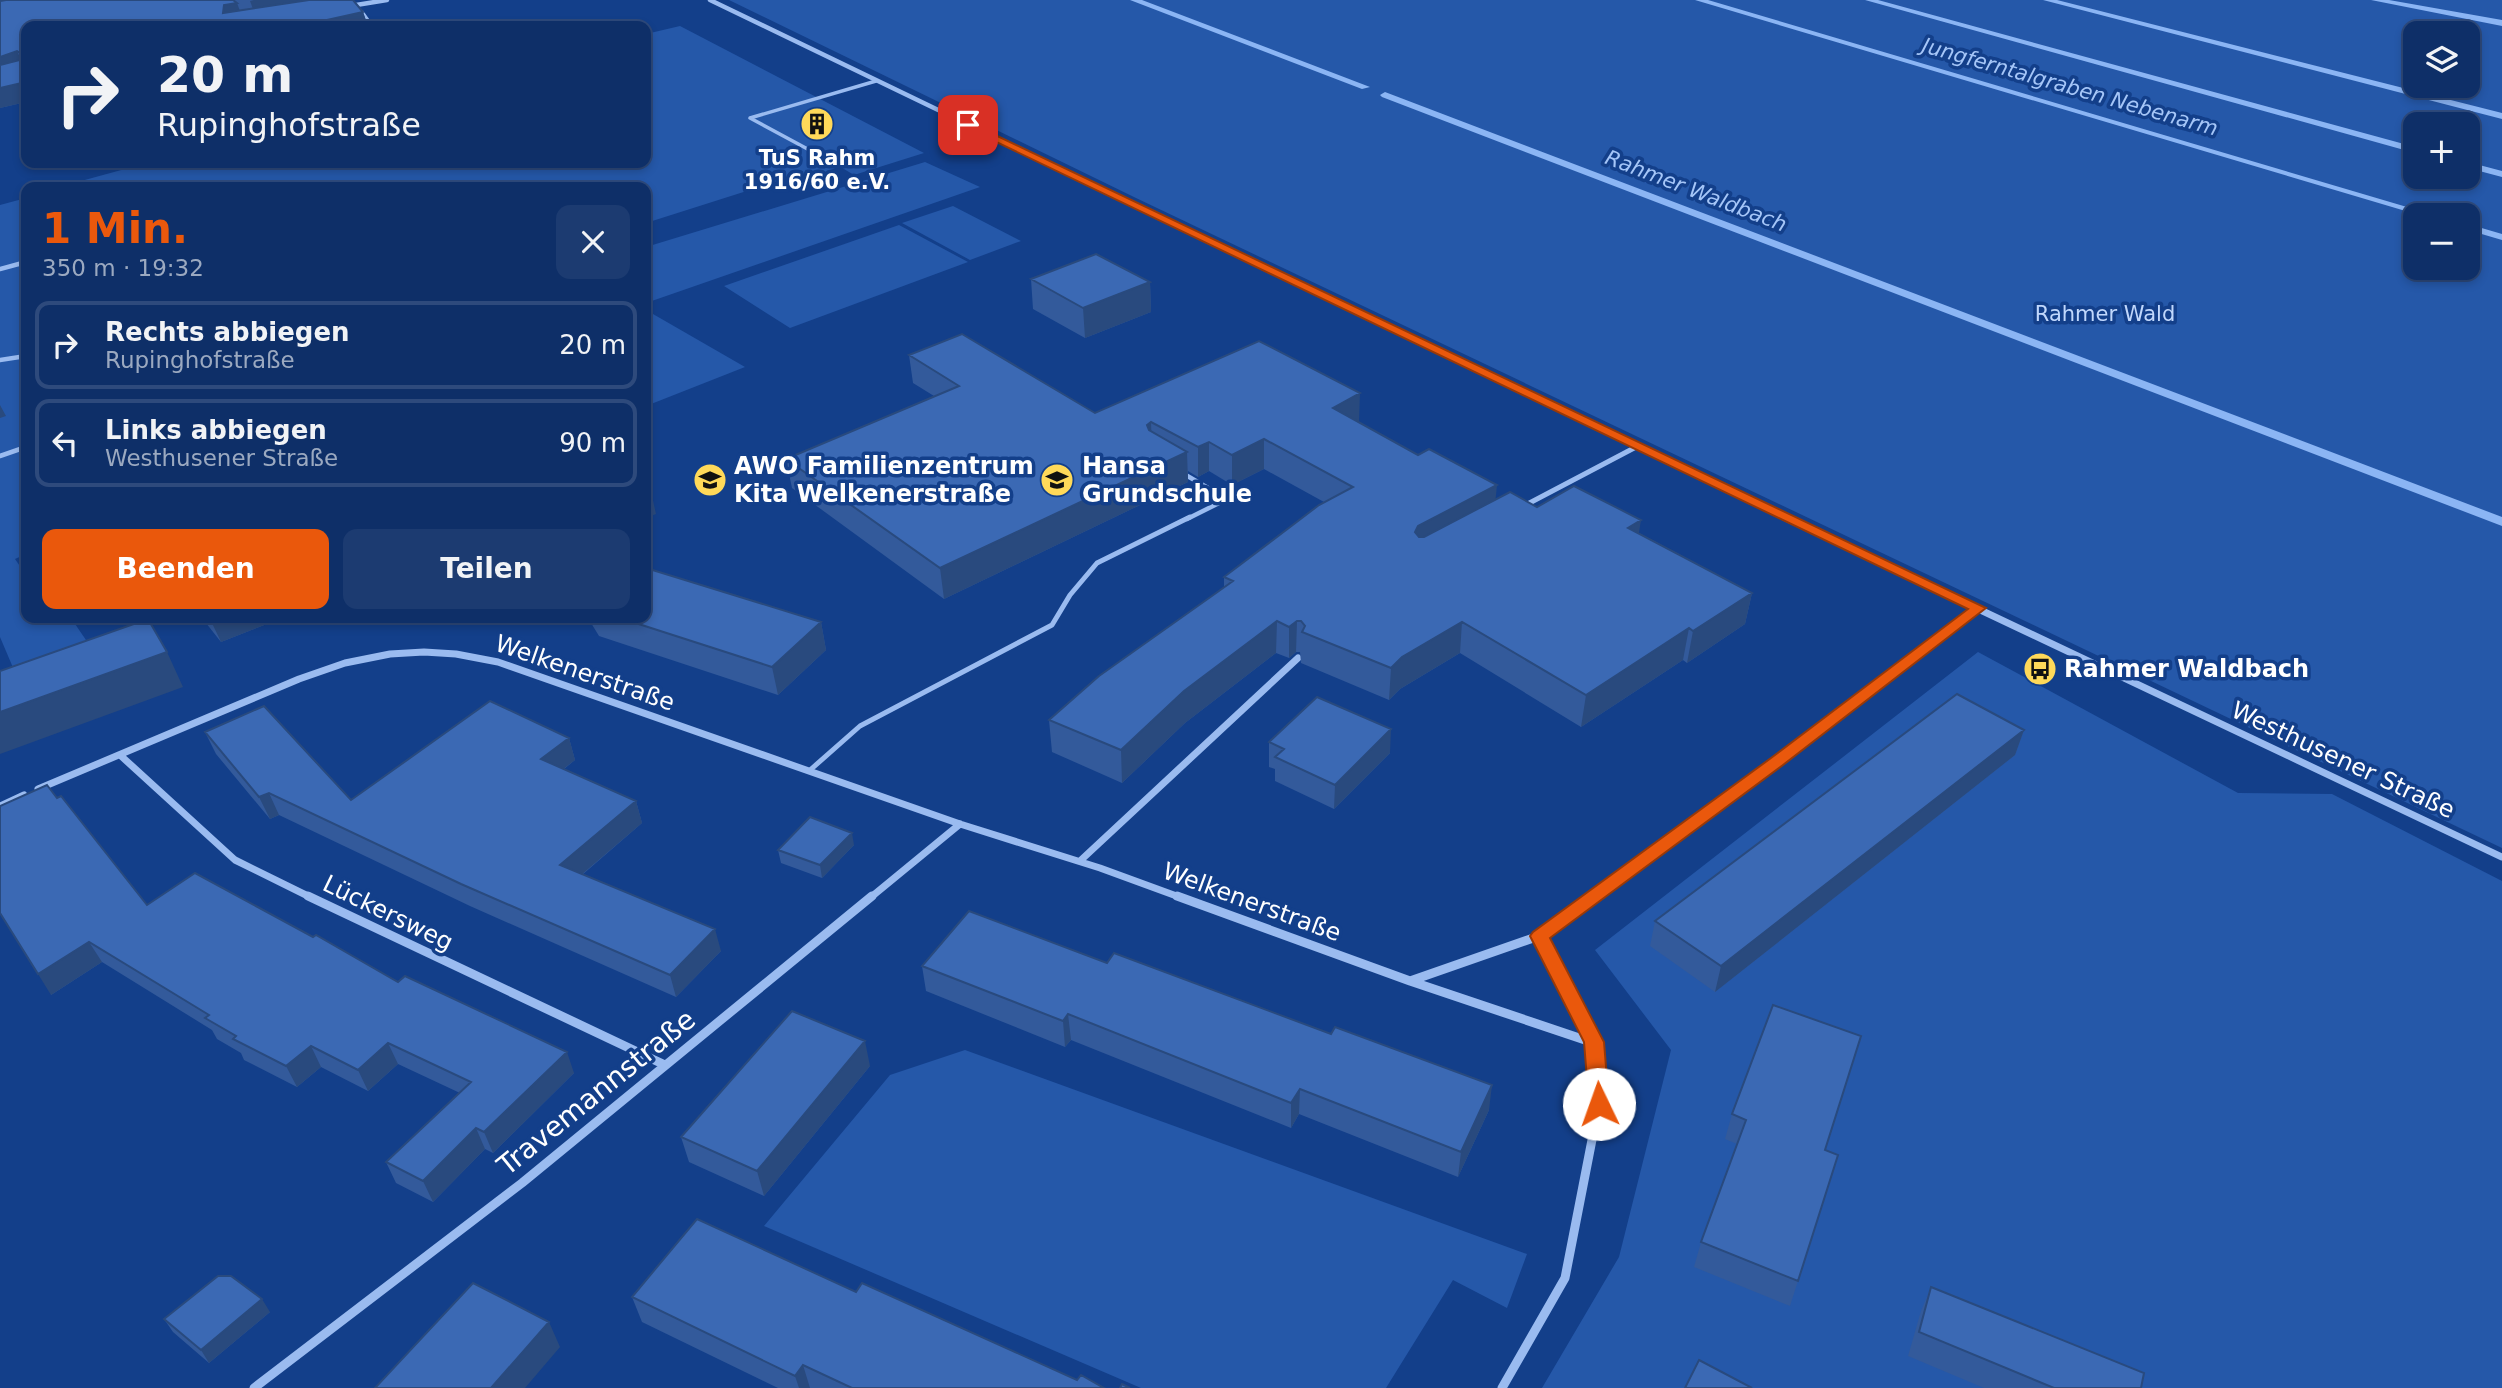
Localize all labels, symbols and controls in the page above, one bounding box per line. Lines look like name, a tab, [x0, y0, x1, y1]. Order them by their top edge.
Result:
map controls	[2403, 21, 2480, 280]
button: layers	[2403, 21, 2480, 98]
water label: Jungferntalgraben Nebenarm	[1916, 32, 2221, 141]
text: 20 m	[157, 47, 293, 104]
icon: right	[42, 49, 133, 140]
pin	[938, 95, 998, 155]
building icon: TuS Rahm 1916/60 e.V.	[798, 105, 836, 143]
text: Rupinghofstraße	[157, 106, 421, 144]
icon: arrive	[949, 106, 987, 144]
button: +	[2403, 112, 2480, 189]
water label: Rahmer Waldbach	[1602, 145, 1790, 237]
place label: TuS Rahm 1916/60 e.V.	[744, 146, 890, 194]
button: −	[2403, 203, 2480, 280]
text: 1 Min.	[42, 204, 188, 253]
button: close	[556, 205, 630, 279]
text: 350 m · 19:32	[42, 255, 204, 281]
park label: Rahmer Wald	[2035, 302, 2175, 326]
text: Rechts abbiegen	[105, 317, 350, 347]
icon: right	[46, 326, 84, 364]
text: 20 m	[559, 330, 626, 360]
text: Rupinghofstraße	[105, 347, 295, 373]
text: Links abbiegen	[105, 415, 327, 445]
icon: left	[46, 424, 84, 462]
text: 90 m	[559, 428, 626, 458]
text: Westhusener Straße	[105, 445, 338, 471]
place label: AWO Familienzentrum Kita Welkenerstraße	[734, 452, 1034, 508]
place label: Hansa Grundschule	[1082, 452, 1252, 508]
school or university icon: AWO Familienzentrum Kita Welkenerstraße	[691, 461, 729, 499]
school or university icon: Hansa Grundschule	[1038, 461, 1076, 499]
button: Beenden	[42, 529, 329, 609]
button: Teilen	[343, 529, 630, 609]
street label: Welkenerstraße	[492, 629, 678, 717]
bus stop icon: Rahmer Waldbach	[2021, 650, 2059, 688]
place label: Rahmer Waldbach	[2064, 655, 2309, 683]
street label: Westhusener Straße	[2227, 696, 2459, 824]
street label: Welkenerstraße	[1159, 857, 1345, 947]
street label: Lückersweg	[318, 869, 458, 957]
street label: Travemannstraße	[490, 1003, 702, 1183]
position arrow	[1562, 1067, 1636, 1141]

